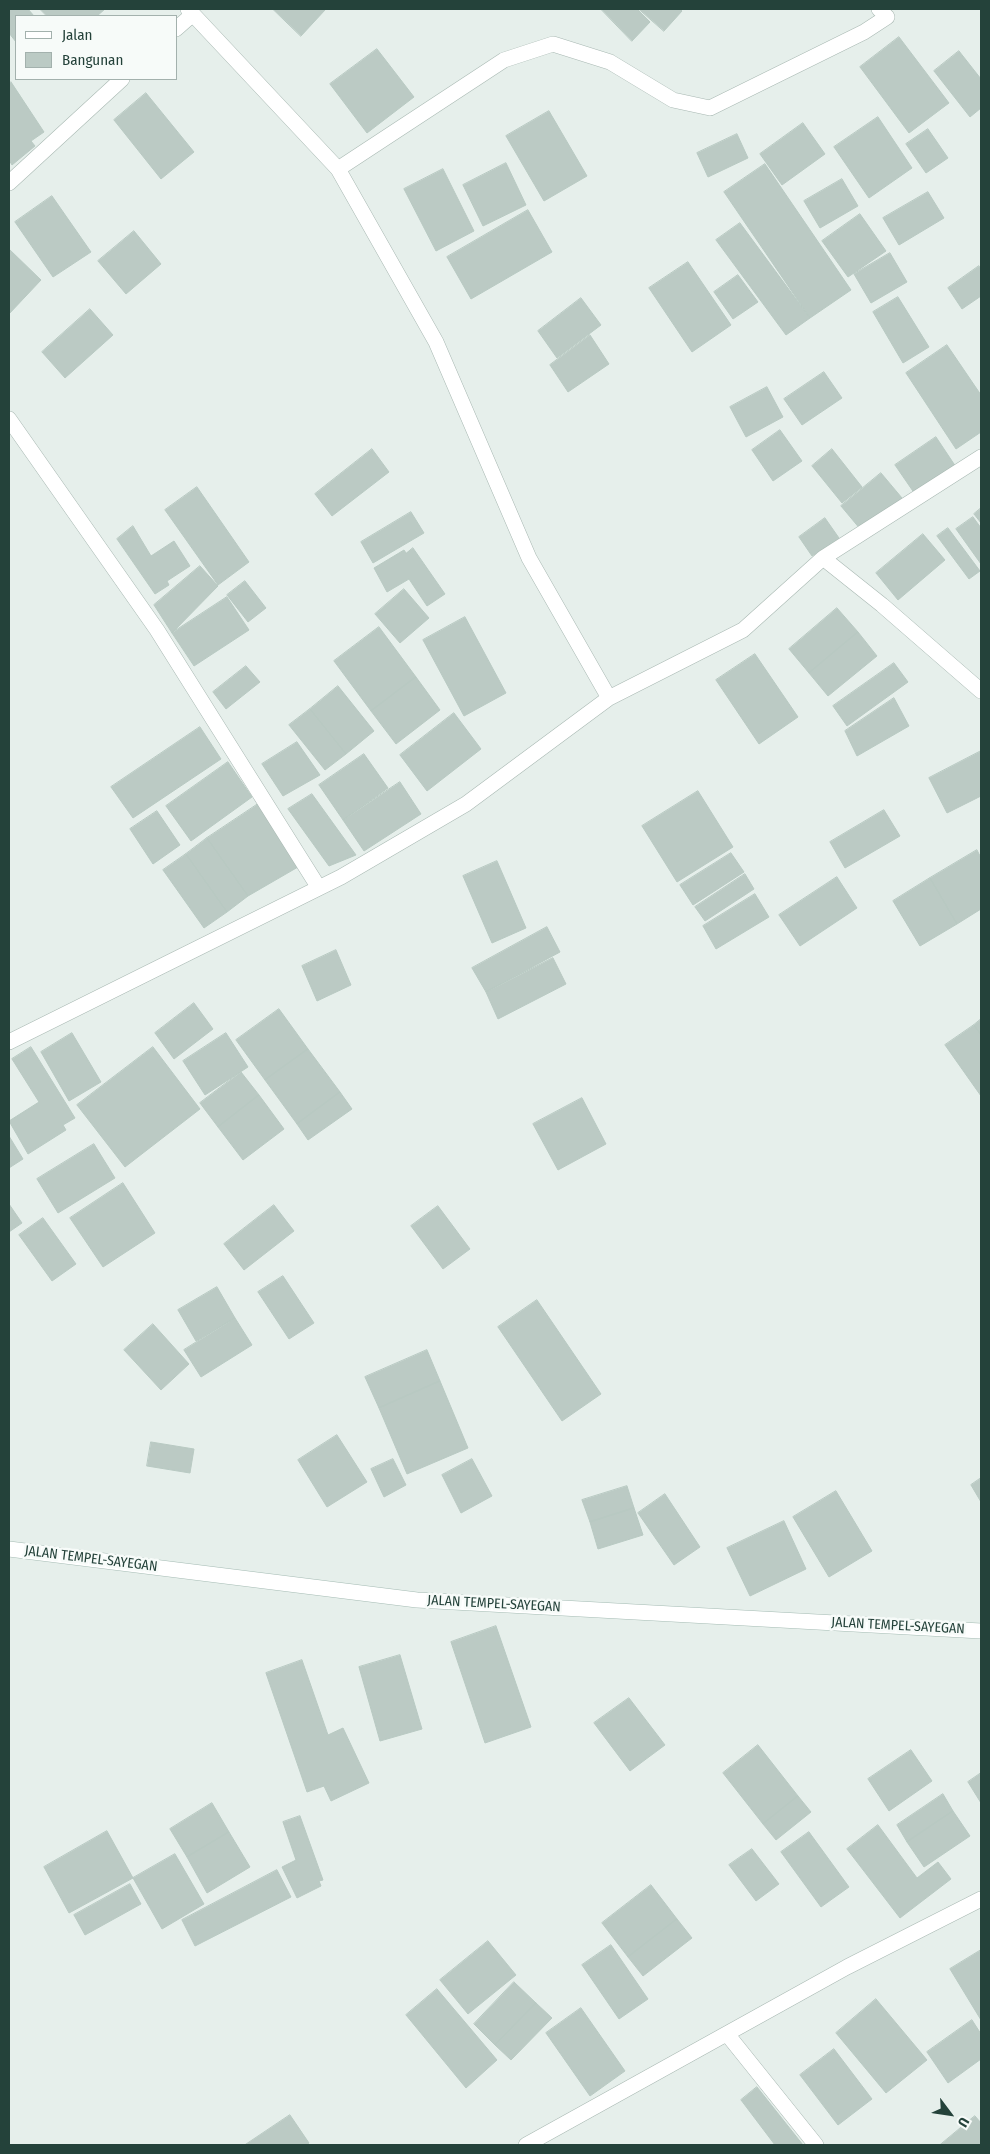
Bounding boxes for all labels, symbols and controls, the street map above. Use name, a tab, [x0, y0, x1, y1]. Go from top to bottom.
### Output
legend	[15, 15, 178, 80]
text: Jalan	[62, 26, 92, 44]
text: Bangunan	[62, 51, 123, 69]
street label: JALAN TEMPEL-SAYEGAN	[24, 1543, 158, 1575]
street label: JALAN TEMPEL-SAYEGAN	[427, 1592, 561, 1616]
street label: JALAN TEMPEL-SAYEGAN	[831, 1614, 965, 1638]
north arrow	[925, 2089, 975, 2139]
text: U	[954, 2114, 973, 2130]

